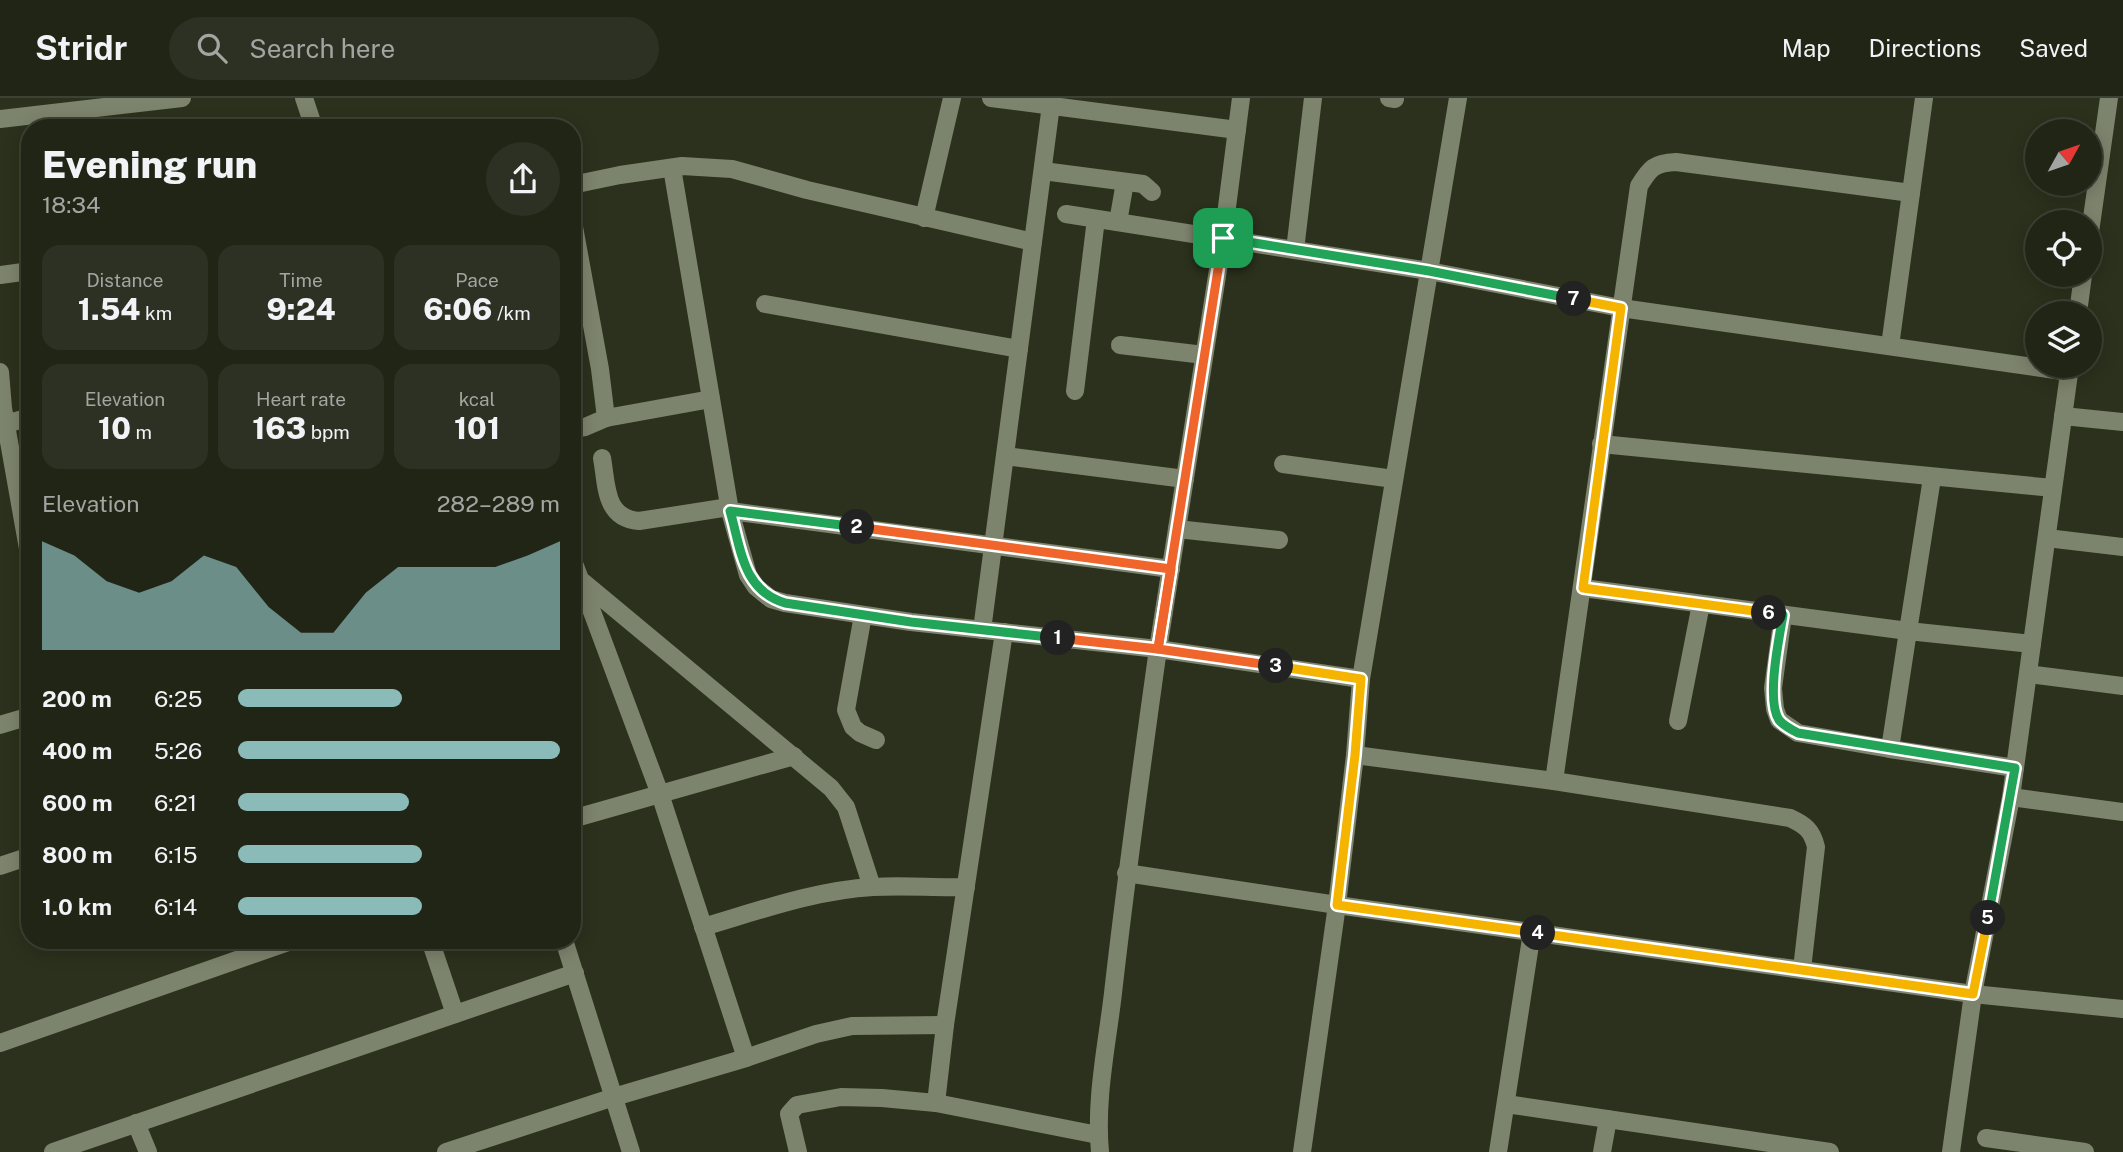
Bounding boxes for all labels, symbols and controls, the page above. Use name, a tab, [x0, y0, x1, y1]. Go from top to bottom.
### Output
search box	[169, 17, 659, 80]
text: Stridr	[35, 29, 127, 67]
icon: search	[193, 29, 231, 67]
text: Search here	[249, 33, 395, 64]
text: Map	[1782, 34, 1831, 62]
text: Directions	[1869, 34, 1981, 62]
text: Saved	[2019, 34, 2088, 62]
north arrow	[2025, 119, 2102, 196]
map controls	[2025, 119, 2102, 378]
text: Evening run	[42, 142, 257, 187]
button: share	[486, 142, 560, 216]
text: 18:34	[42, 191, 100, 218]
pin	[1193, 208, 1253, 268]
button: locate	[2025, 210, 2102, 287]
icon: arrive	[1204, 219, 1242, 257]
text: Distance	[86, 269, 164, 291]
text: Time	[279, 269, 323, 291]
text: Pace	[455, 269, 499, 291]
pin: 7	[1556, 282, 1592, 316]
text: 7	[1568, 287, 1579, 309]
text: 1.54	[78, 291, 140, 327]
text: 9:24	[266, 291, 336, 327]
text: 6:06	[423, 291, 492, 327]
button: layers	[2025, 301, 2102, 378]
text: km	[140, 302, 172, 324]
text: /km	[492, 302, 531, 324]
text: Elevation	[85, 388, 165, 410]
text: Heart rate	[256, 388, 346, 410]
text: kcal	[459, 388, 495, 410]
text: 10	[98, 410, 131, 446]
text: 163	[252, 410, 306, 446]
text: 101	[454, 410, 500, 446]
text: m	[131, 421, 152, 443]
text: bpm	[306, 421, 350, 443]
text: Elevation	[42, 490, 140, 517]
text: 282–289 m	[437, 490, 560, 517]
pin: 2	[840, 510, 874, 544]
text: 2	[850, 515, 863, 537]
pin: 6	[1752, 596, 1786, 630]
text: 6	[1762, 601, 1775, 623]
pin: 1	[1040, 620, 1076, 656]
text: 1	[1053, 626, 1062, 648]
pin: 3	[1258, 648, 1294, 684]
text: 3	[1269, 654, 1282, 676]
text: 200 m	[42, 685, 112, 712]
text: 6:25	[154, 685, 202, 712]
text: 400 m	[42, 737, 112, 764]
text: 5:26	[154, 737, 202, 764]
text: 600 m	[42, 789, 112, 816]
text: 6:21	[154, 789, 197, 816]
text: 800 m	[42, 841, 113, 868]
text: 6:15	[154, 841, 198, 868]
text: 1.0 km	[42, 893, 112, 920]
text: 6:14	[154, 893, 197, 920]
pin: 5	[1970, 900, 2006, 936]
text: 5	[1981, 906, 1994, 928]
pin: 4	[1520, 916, 1556, 950]
text: 4	[1531, 921, 1544, 943]

